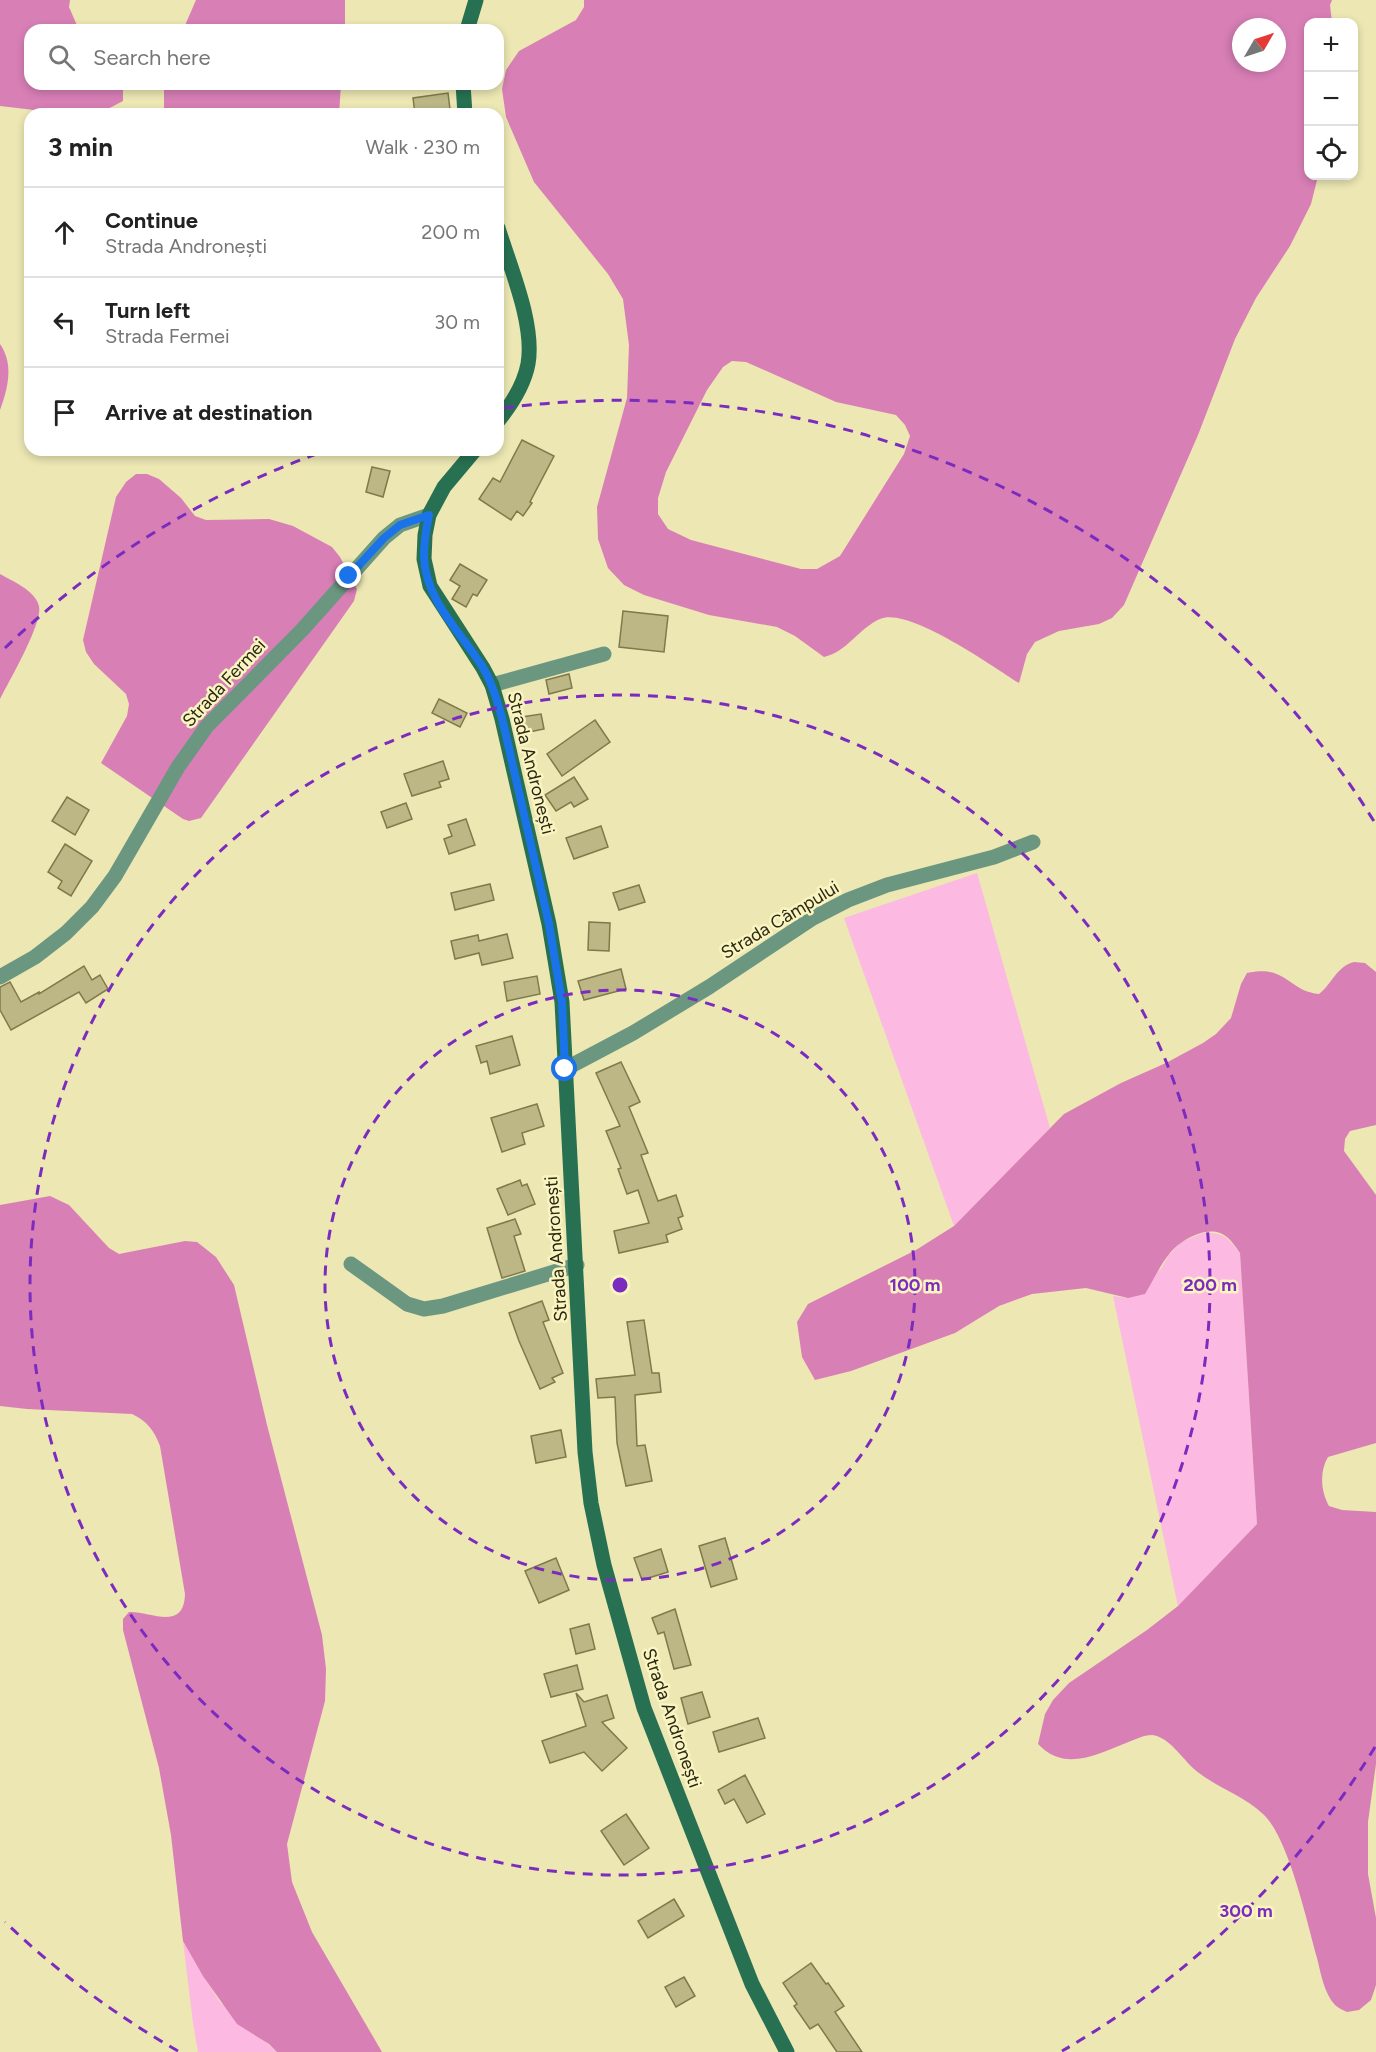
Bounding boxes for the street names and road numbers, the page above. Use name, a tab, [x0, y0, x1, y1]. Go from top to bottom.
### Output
street label: Strada Fermei	[178, 634, 270, 732]
street label: Strada Andronești	[503, 690, 559, 836]
street label: Strada Câmpului	[717, 876, 843, 964]
street label: Strada Andronești	[540, 1175, 572, 1323]
street label: Strada Andronești	[638, 1645, 706, 1791]

